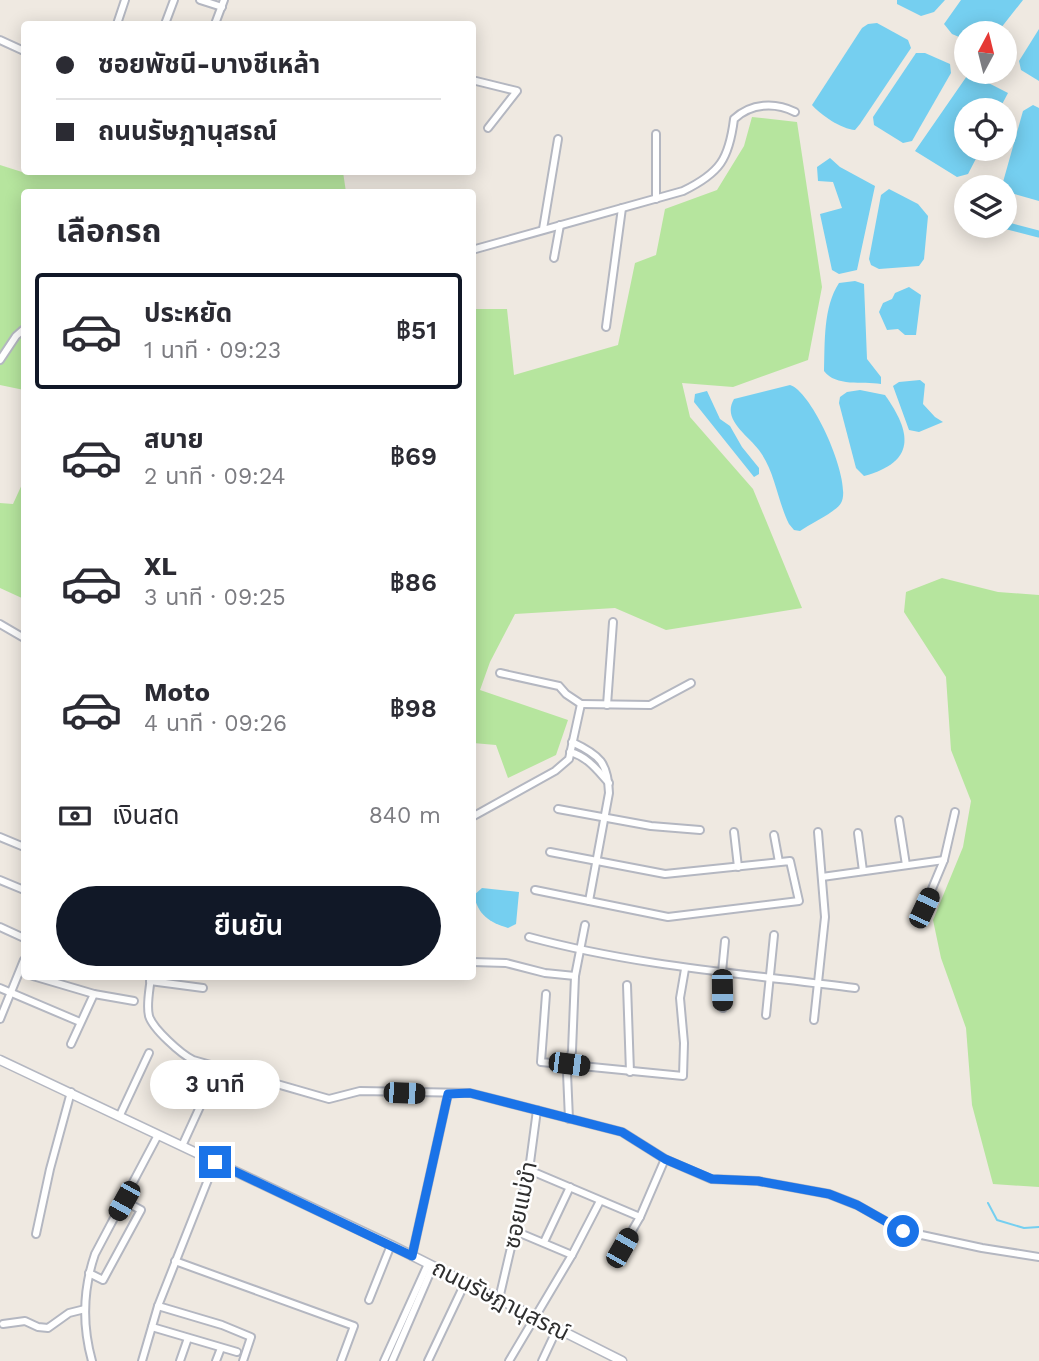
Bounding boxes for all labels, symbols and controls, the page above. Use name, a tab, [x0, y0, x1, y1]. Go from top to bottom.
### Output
north arrow	[954, 21, 1017, 84]
map controls	[954, 21, 1017, 238]
text: ซอยพัชนี-บางชีเหล้า	[98, 49, 320, 79]
button: locate	[954, 98, 1017, 161]
text: ถนนรัษฎานุสรณ์	[98, 116, 277, 146]
button: layers	[954, 175, 1017, 238]
text: เลือกรถ	[56, 212, 161, 250]
text: ประหยัด	[144, 298, 232, 328]
icon: car	[60, 300, 123, 363]
text: ฿51	[396, 315, 437, 345]
text: 1 นาที · 09:23	[144, 337, 281, 364]
text: สบาย	[144, 424, 204, 454]
icon: car	[60, 426, 123, 489]
text: ฿69	[390, 441, 437, 471]
text: 2 นาที · 09:24	[144, 463, 286, 490]
text: XL	[144, 551, 177, 581]
icon: car	[60, 552, 123, 615]
text: ฿86	[390, 567, 437, 597]
text: 3 นาที · 09:25	[144, 584, 286, 611]
text: Moto	[144, 677, 210, 707]
icon: car	[60, 678, 123, 741]
text: ฿98	[390, 693, 437, 723]
text: 4 นาที · 09:26	[144, 710, 287, 737]
icon: cash	[56, 797, 94, 835]
text: เงินสด	[112, 800, 179, 830]
text: 840 m	[369, 802, 441, 829]
car	[906, 885, 943, 931]
button: ยืนยัน	[56, 886, 441, 966]
car	[712, 969, 733, 1011]
car	[547, 1051, 592, 1077]
callout: 3 นาที	[150, 1060, 280, 1110]
text: 3 นาที	[185, 1071, 245, 1098]
car	[383, 1082, 426, 1104]
route end	[199, 1146, 231, 1178]
street label: ซอยแม่ขำ	[498, 1159, 543, 1251]
car	[105, 1178, 144, 1224]
route start	[887, 1215, 919, 1247]
car	[603, 1225, 642, 1271]
street label: ถนนรัษฎานุสรณ์	[428, 1254, 574, 1347]

